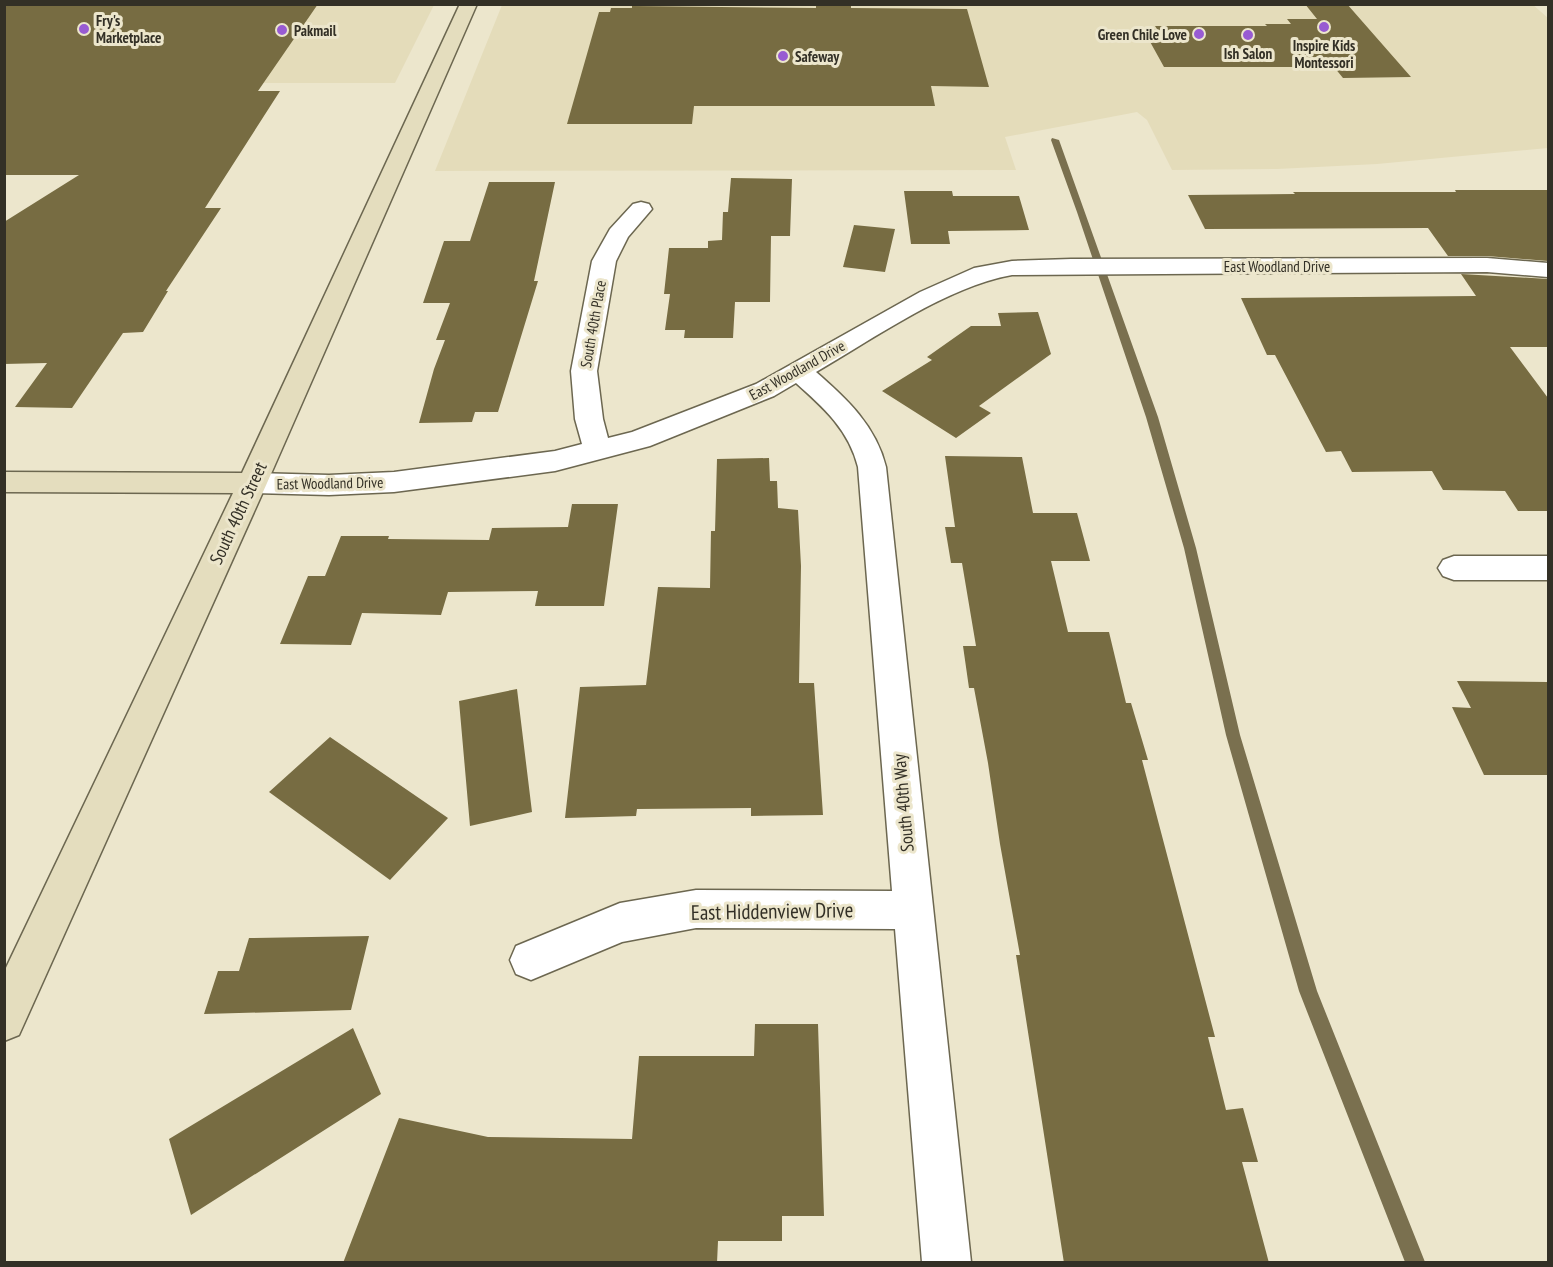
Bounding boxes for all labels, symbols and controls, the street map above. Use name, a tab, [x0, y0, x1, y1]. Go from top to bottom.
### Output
place label: Fry's Marketplace	[96, 11, 161, 47]
marker: Inspire Kids Montessori	[1317, 20, 1331, 34]
place label: Pakmail	[294, 21, 337, 40]
marker: Fry's Marketplace	[77, 22, 91, 36]
marker: Pakmail	[275, 23, 289, 37]
place label: Green Chile Love	[1098, 25, 1187, 44]
marker: Green Chile Love	[1192, 27, 1206, 41]
marker: Ish Salon	[1241, 28, 1255, 42]
place label: Inspire Kids Montessori	[1293, 36, 1355, 72]
place label: Ish Salon	[1224, 44, 1272, 63]
place label: Safeway	[795, 47, 840, 66]
marker: Safeway	[776, 49, 790, 63]
street label: East Woodland Drive	[1224, 257, 1330, 276]
street label: South 40th Place	[576, 279, 610, 369]
street label: East Woodland Drive	[746, 336, 848, 404]
street label: South 40th Street	[204, 458, 272, 568]
street label: East Woodland Drive	[277, 473, 383, 493]
street label: South 40th Way	[887, 753, 919, 853]
street label: East Hiddenview Drive	[691, 896, 853, 926]

